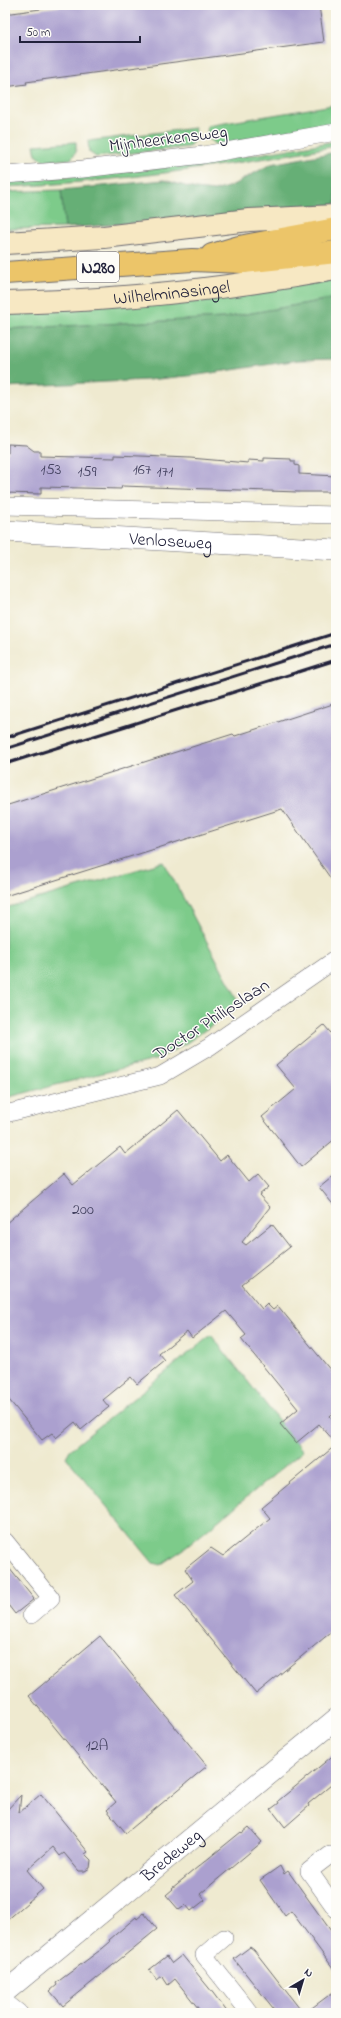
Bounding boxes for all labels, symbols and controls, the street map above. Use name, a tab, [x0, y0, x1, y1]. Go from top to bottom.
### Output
scale bar	[20, 18, 140, 44]
text: 50 m	[26, 24, 50, 42]
street label: Mijnheerkensweg	[108, 120, 229, 161]
road number: N280	[77, 252, 119, 282]
street label: Wilhelminasingel	[112, 275, 232, 313]
house number: 153	[41, 458, 61, 482]
house number: 167	[133, 458, 152, 482]
house number: 159	[77, 460, 97, 484]
house number: 171	[157, 460, 173, 484]
street label: Venloseweg	[127, 527, 213, 559]
street label: Doctor Philipslaan	[148, 973, 275, 1069]
house number: 200	[72, 1198, 94, 1222]
house number: 12A	[86, 1734, 109, 1758]
street label: Bredeweg	[135, 1824, 209, 1890]
north arrow	[283, 1960, 323, 2000]
text: N	[301, 1964, 316, 1982]

